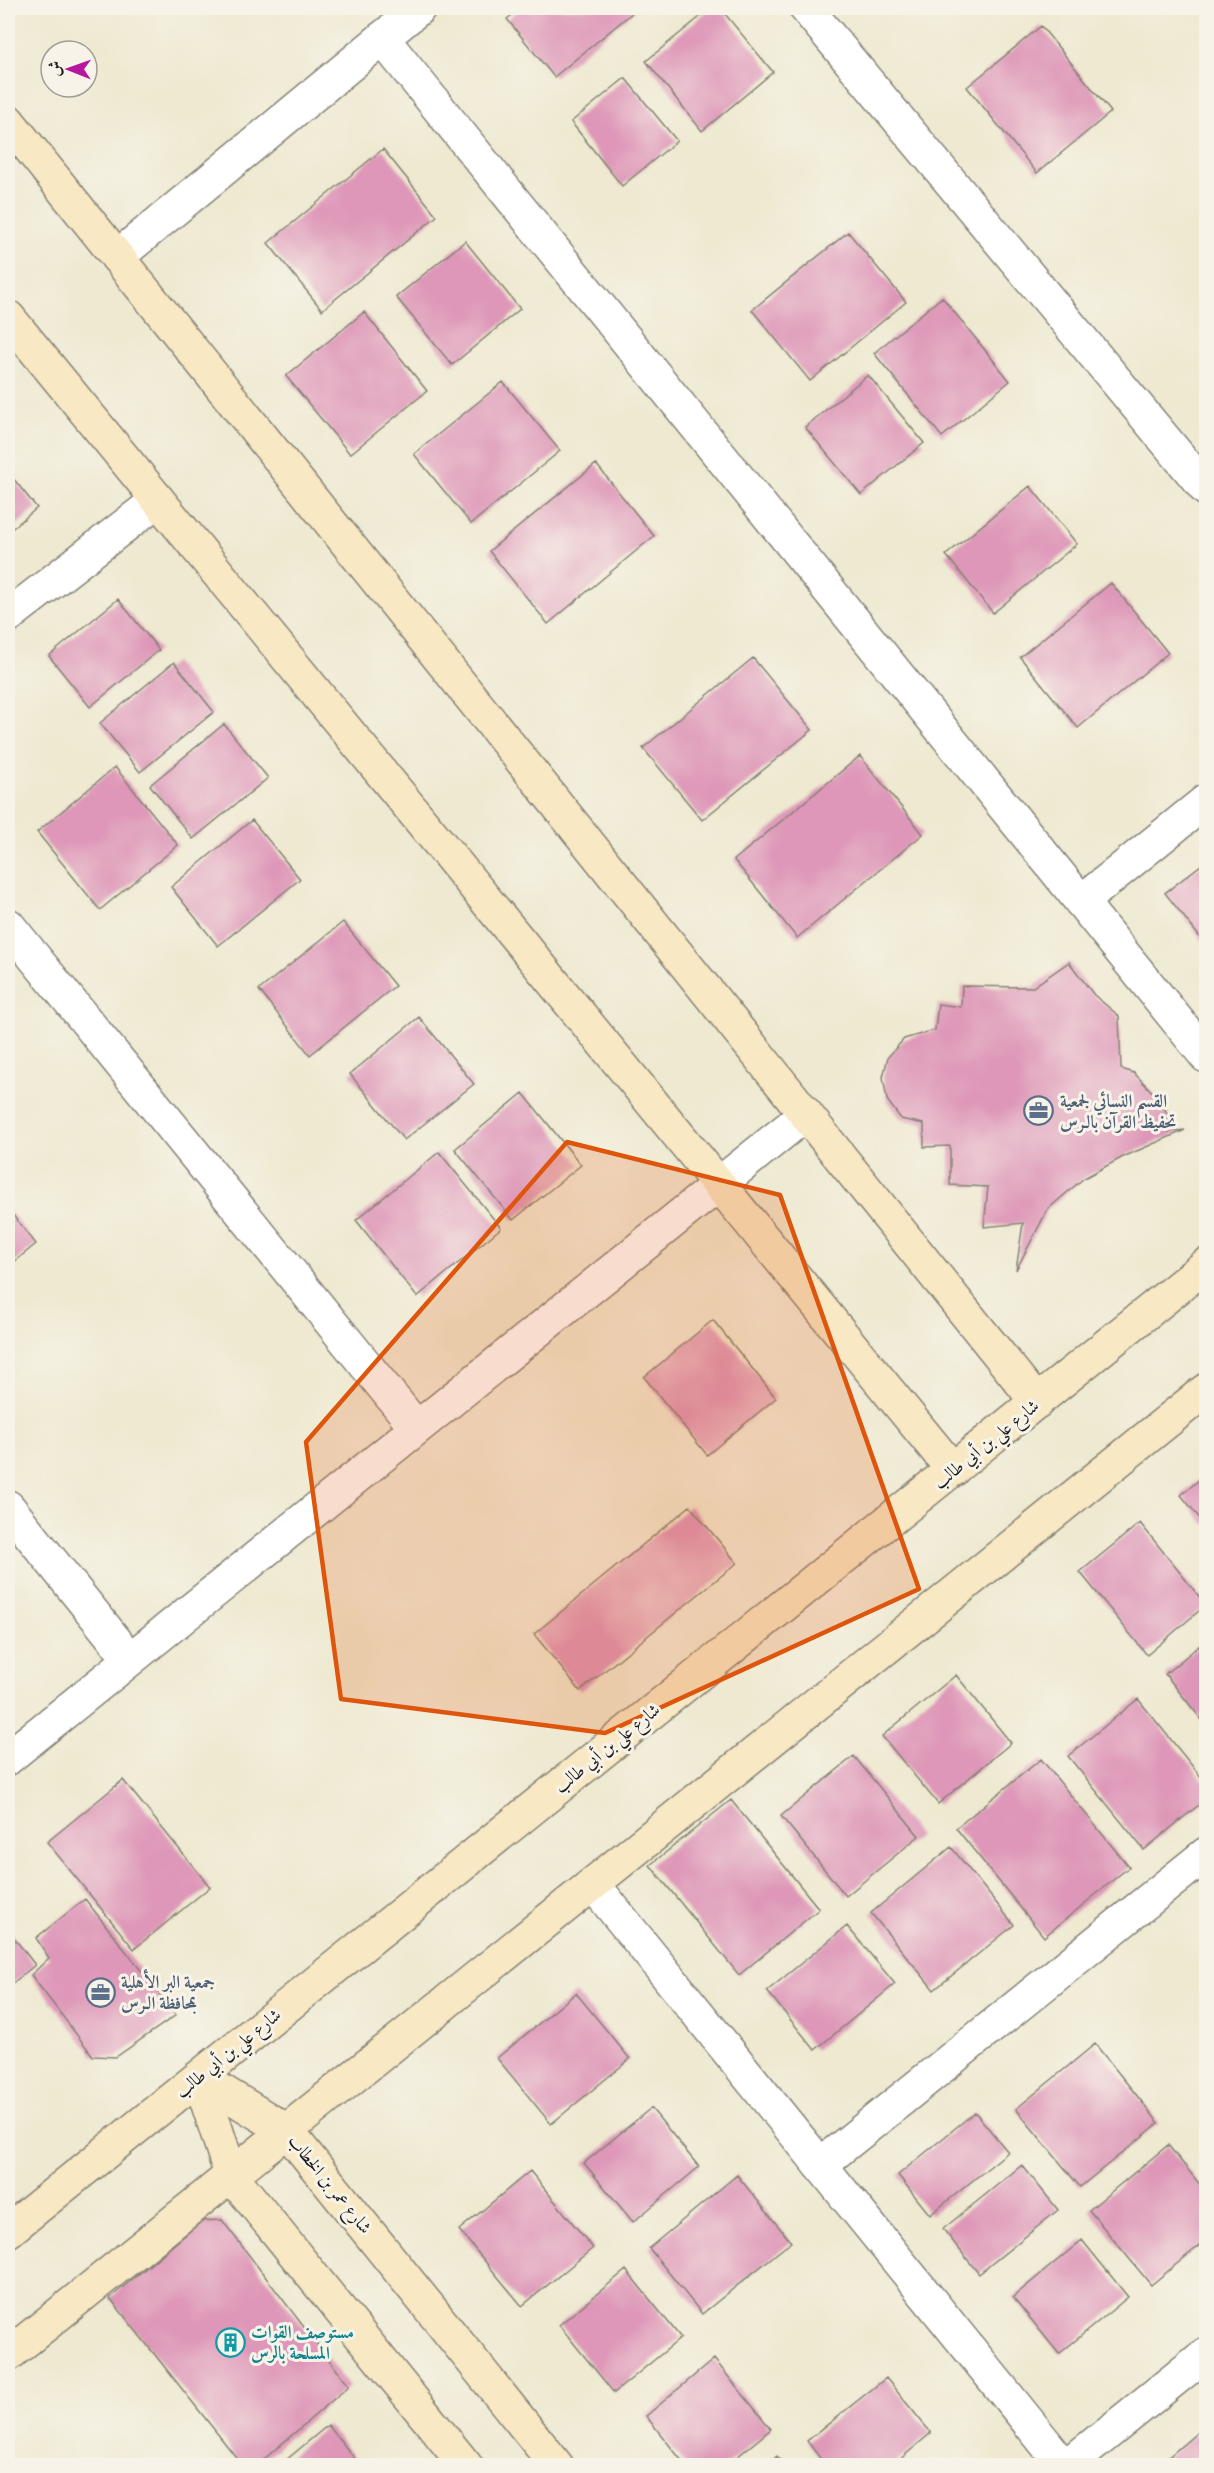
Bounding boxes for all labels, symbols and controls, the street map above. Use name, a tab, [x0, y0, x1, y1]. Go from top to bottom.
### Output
north arrow	[39, 39, 99, 99]
text: ش	[45, 61, 64, 77]
place label: القسم النسائي لجمعية تحفيظ القرآن بالـرس	[1060, 1091, 1177, 1134]
office icon: القسم النسائي لجمعية تحفيظ القرآن بالـرس	[1023, 1095, 1055, 1127]
street label: شارع علي بن أبي طالب	[927, 1393, 1047, 1498]
street label: شارع علي بن أبي طالب	[548, 1697, 668, 1802]
place label: جمعية البر الأهلية بمحافظة الـرس	[121, 1968, 215, 2015]
office icon: جمعية البر الأهلية بمحافظة الـرس	[84, 1976, 116, 2008]
street label: شارع علي بن أبي طالب	[169, 2002, 289, 2107]
street label: شارع عمر بن الخطاب	[280, 2131, 376, 2241]
place label: مستوصف القوات المسلحة بالرس	[251, 2322, 354, 2364]
building icon: مستوصف القوات المسلحة بالرس	[214, 2326, 246, 2358]

